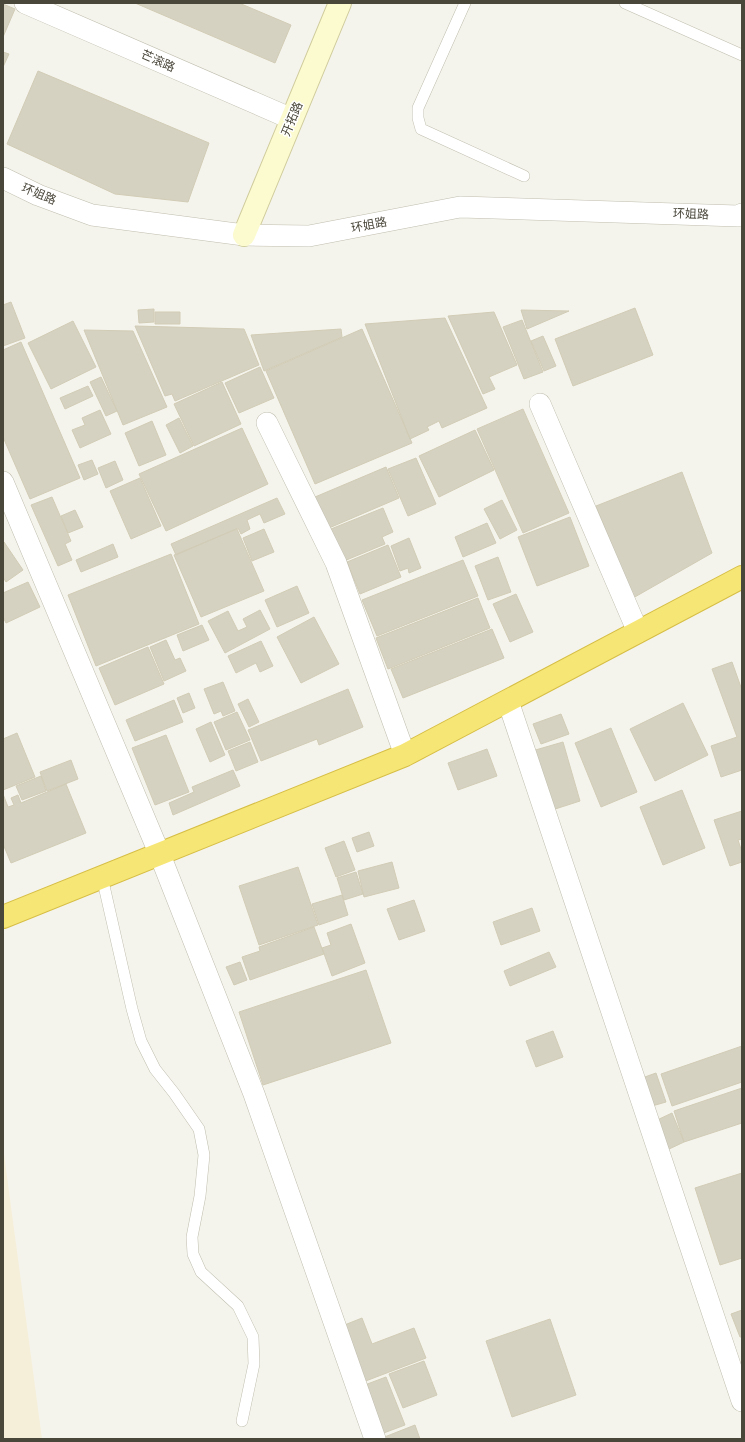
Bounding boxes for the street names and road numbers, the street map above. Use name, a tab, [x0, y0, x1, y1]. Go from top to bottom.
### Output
street label: 芒滚路	[139, 47, 177, 75]
street label: 开拓路	[279, 100, 305, 138]
street label: 环姐路	[20, 181, 58, 207]
street label: 环姐路	[673, 206, 709, 222]
street label: 环姐路	[350, 215, 388, 235]

